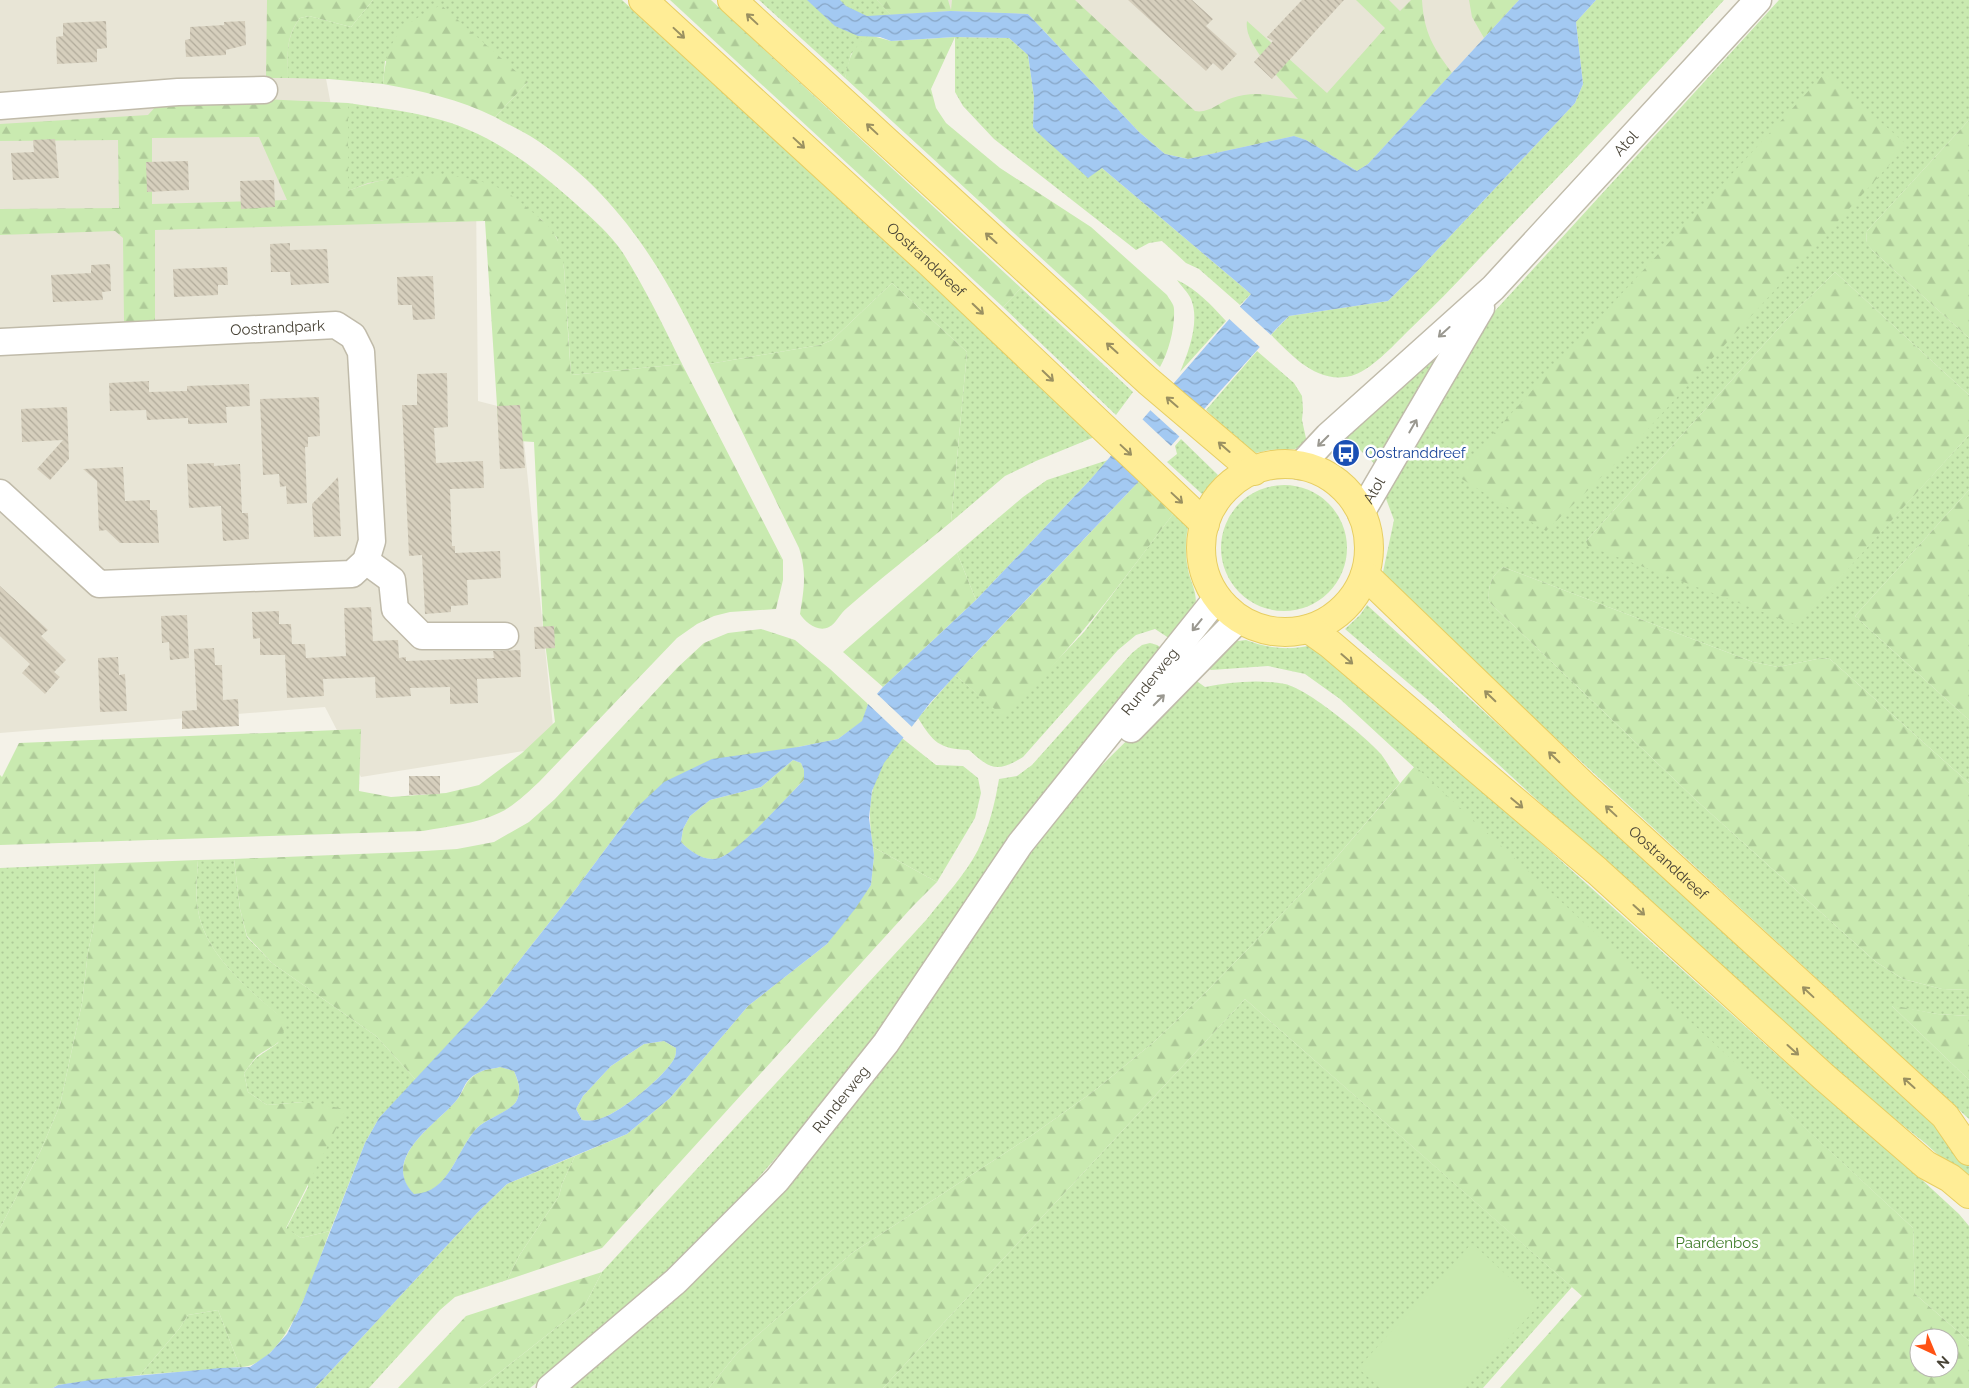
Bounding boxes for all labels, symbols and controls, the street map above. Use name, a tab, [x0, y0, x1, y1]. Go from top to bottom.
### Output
one-way arrow	[746, 13, 758, 25]
one-way arrow	[673, 27, 686, 39]
one-way arrow	[865, 123, 878, 134]
street label: Atol	[1610, 127, 1643, 160]
one-way arrow	[792, 137, 805, 149]
street label: Oostranddreef	[883, 219, 970, 301]
one-way arrow	[985, 232, 998, 244]
one-way arrow	[971, 303, 984, 315]
street label: Oostrandpark	[230, 317, 325, 339]
one-way arrow	[1437, 326, 1450, 338]
one-way arrow	[1105, 342, 1118, 354]
one-way arrow	[1042, 370, 1055, 382]
one-way arrow	[1165, 396, 1178, 407]
one-way arrow	[1408, 418, 1418, 433]
one-way arrow	[1317, 435, 1330, 447]
bus stop icon: Oostranddreef	[1331, 438, 1361, 468]
one-way arrow	[1218, 441, 1231, 453]
one-way arrow	[1120, 444, 1133, 456]
place label: Oostranddreef	[1365, 444, 1467, 462]
street label: Atol	[1359, 473, 1389, 507]
one-way arrow	[1170, 492, 1183, 504]
one-way arrow	[1191, 618, 1202, 631]
street label: Runderweg	[1118, 645, 1182, 719]
one-way arrow	[1340, 654, 1353, 665]
one-way arrow	[1483, 690, 1496, 702]
one-way arrow	[1153, 694, 1166, 706]
one-way arrow	[1548, 751, 1560, 763]
one-way arrow	[1510, 798, 1523, 809]
one-way arrow	[1604, 805, 1617, 817]
street label: Oostranddreef	[1625, 822, 1712, 904]
one-way arrow	[1633, 904, 1646, 916]
one-way arrow	[1801, 986, 1814, 997]
one-way arrow	[1787, 1044, 1800, 1056]
street label: Runderweg	[809, 1062, 873, 1137]
one-way arrow	[1902, 1077, 1915, 1089]
park label: Paardenbos	[1676, 1234, 1758, 1252]
north arrow	[1909, 1328, 1959, 1378]
text: N	[1934, 1353, 1952, 1372]

